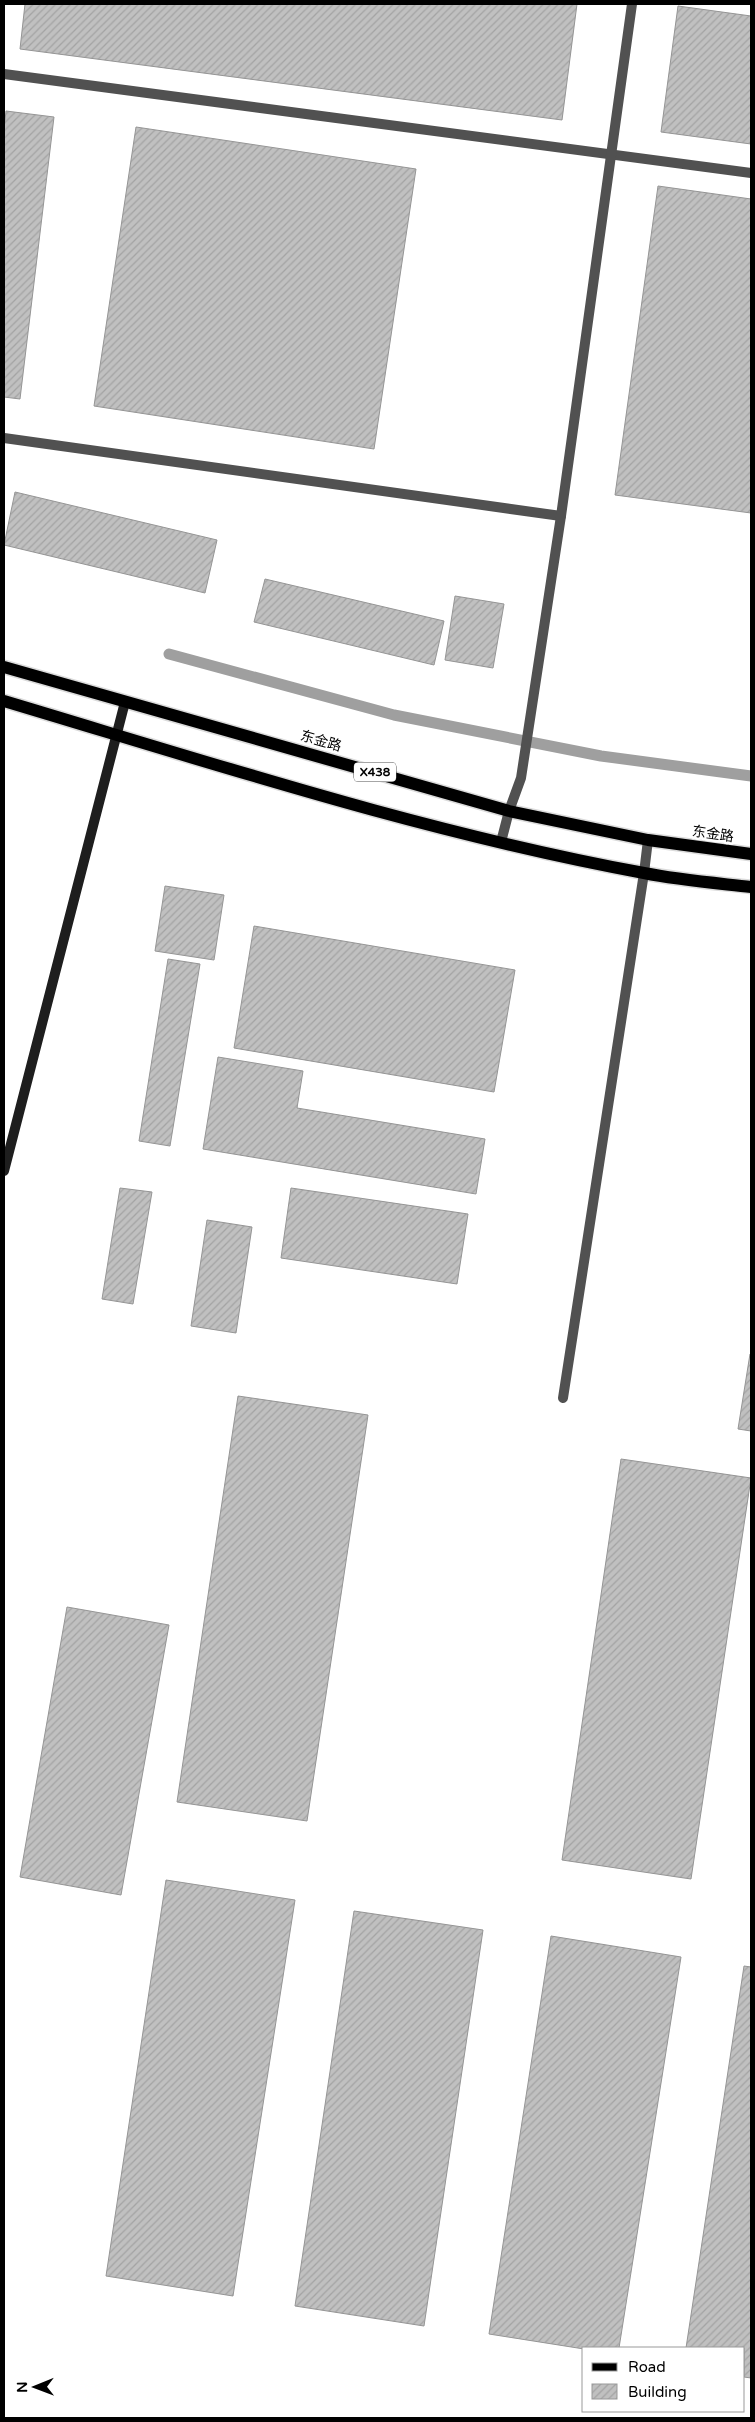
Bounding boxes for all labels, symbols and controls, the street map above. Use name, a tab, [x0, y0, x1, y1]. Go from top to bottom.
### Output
street label: 东金路	[298, 727, 344, 755]
road number: X438	[354, 762, 396, 782]
street label: 东金路	[691, 823, 735, 845]
legend	[582, 2347, 745, 2412]
text: Road	[628, 2358, 666, 2376]
north arrow	[10, 2362, 60, 2412]
text: N	[14, 2381, 31, 2393]
text: Building	[628, 2383, 687, 2401]

